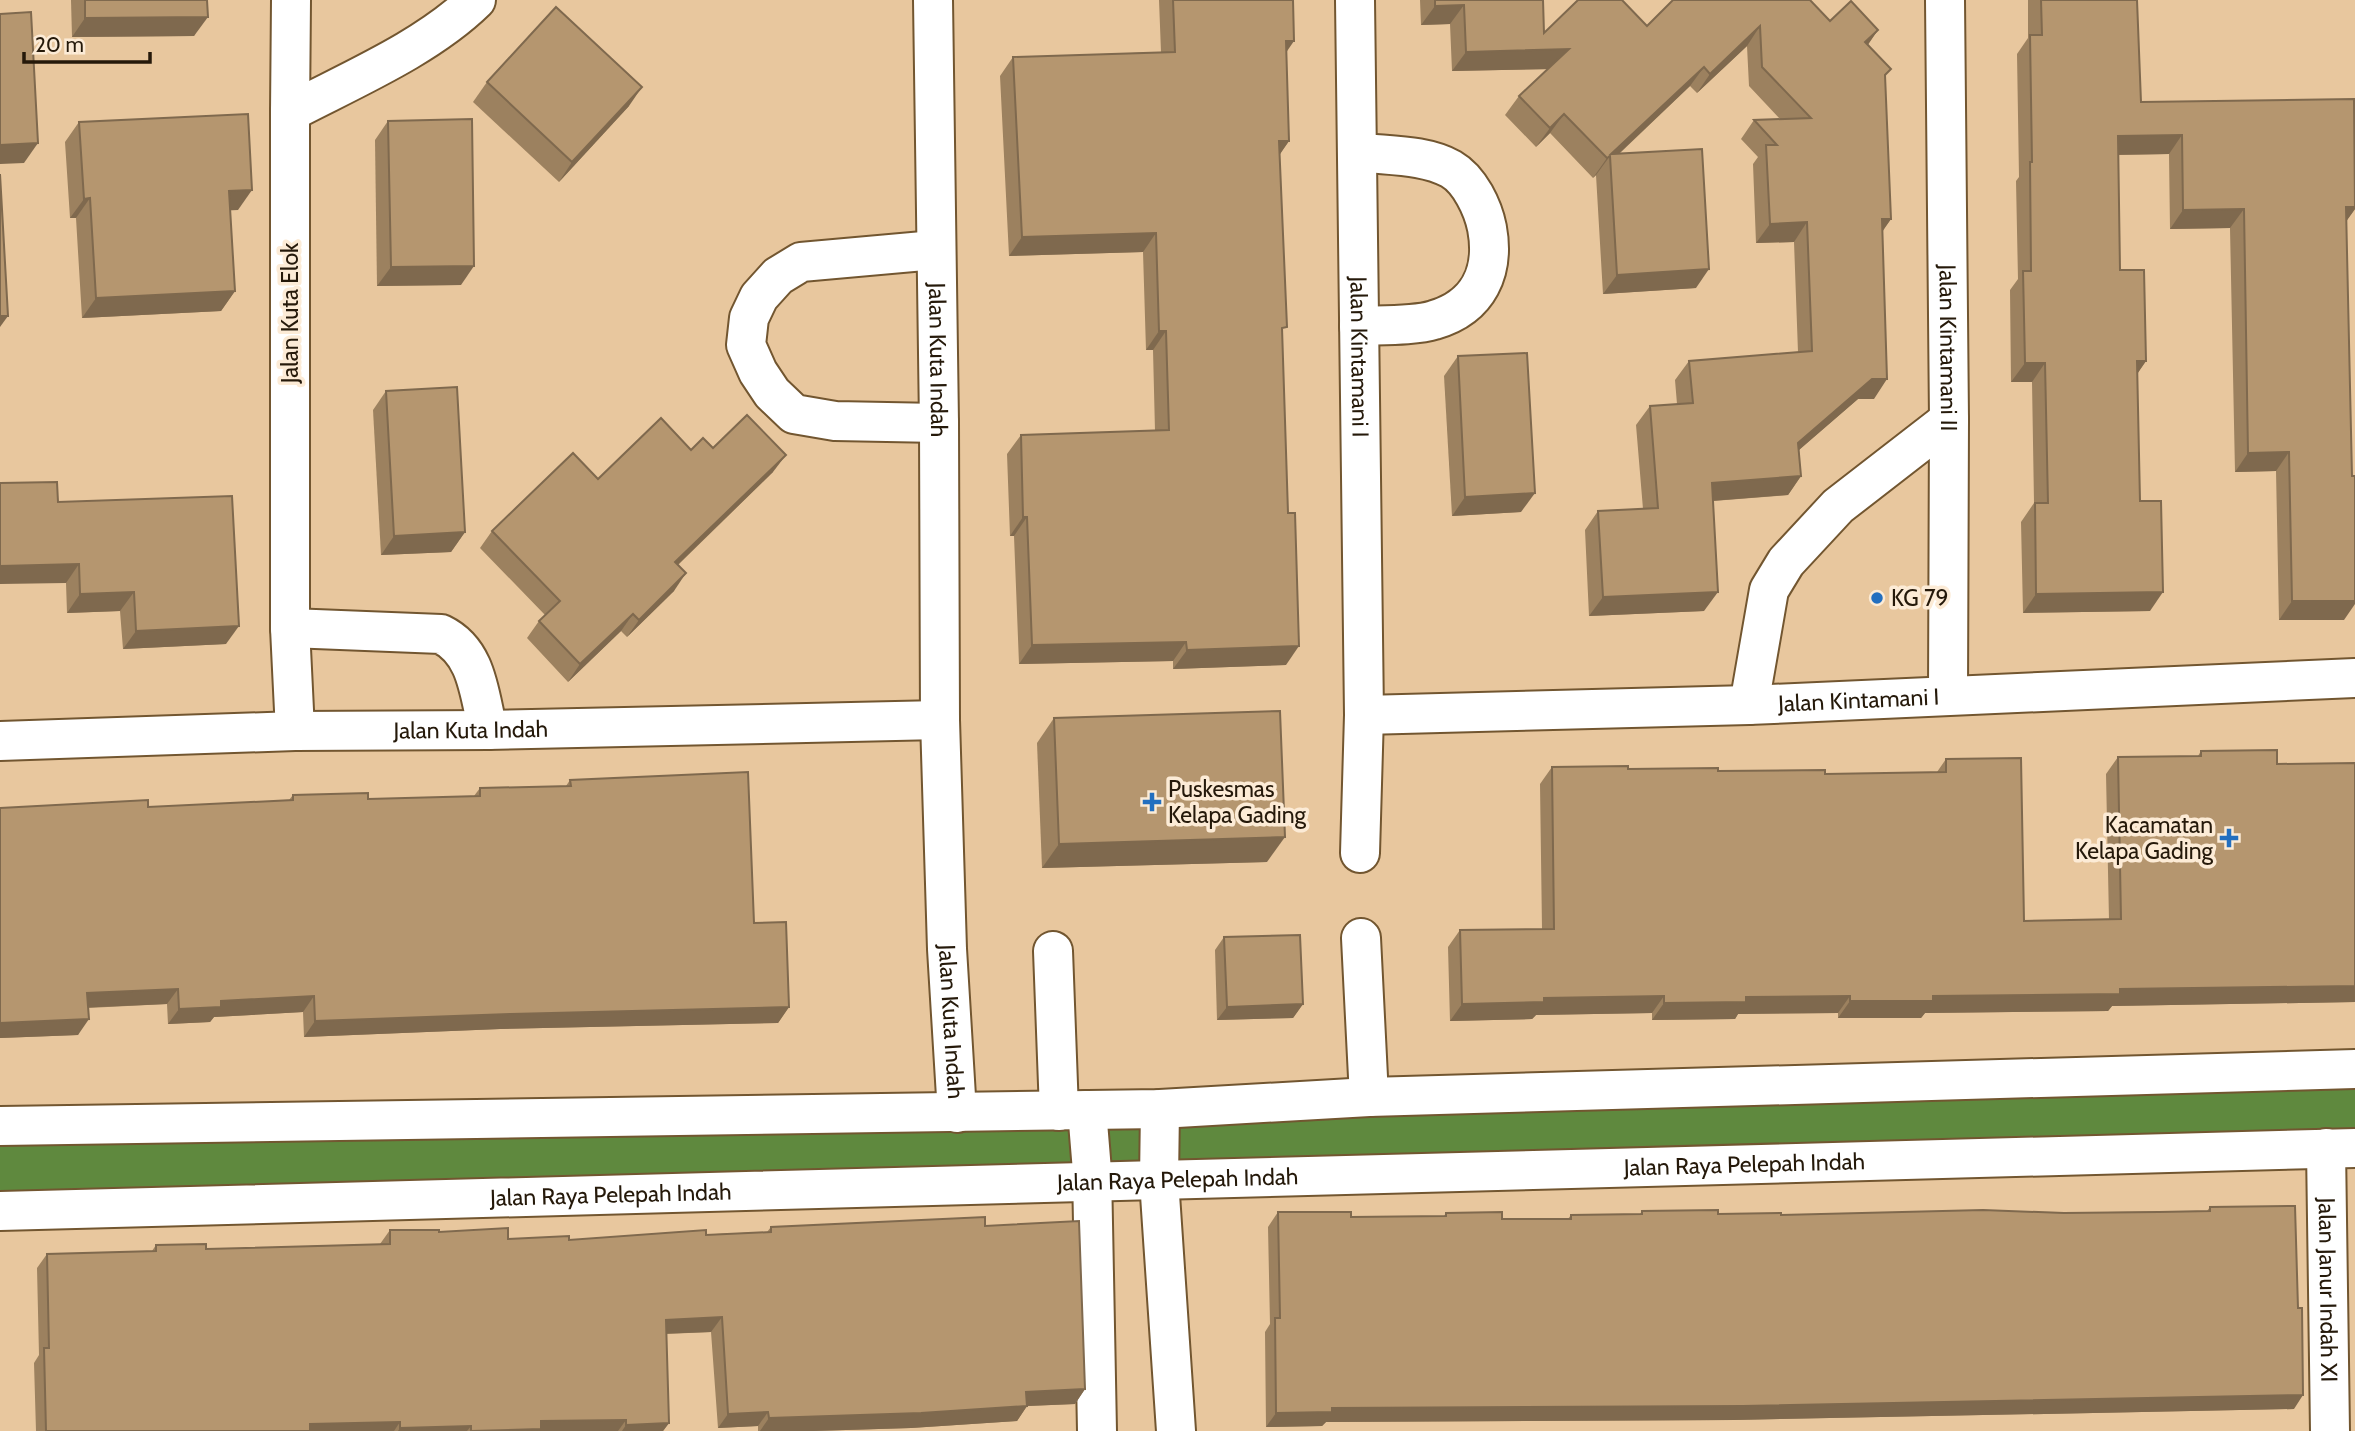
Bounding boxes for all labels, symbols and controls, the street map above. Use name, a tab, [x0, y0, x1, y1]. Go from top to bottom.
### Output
scale bar	[24, 21, 150, 65]
text: 20 m	[35, 32, 84, 57]
street label: Jalan Kuta Elok	[276, 242, 304, 384]
street label: Jalan Kintamani II	[1934, 263, 1963, 432]
street label: Jalan Kintamani I	[1344, 275, 1375, 438]
street label: Jalan Kuta Indah	[923, 281, 953, 437]
place label: KG 79	[1891, 584, 1949, 612]
marker: KG 79	[1869, 590, 1885, 606]
street label: Jalan Kintamani I	[1777, 683, 1940, 718]
street label: Jalan Kuta Indah	[392, 715, 548, 744]
place label: Puskesmas Kelapa Gading	[1168, 775, 1306, 829]
marker: Puskesmas Kelapa Gading	[1142, 792, 1162, 812]
place label: Kacamatan Kelapa Gading	[2075, 811, 2214, 865]
marker: Kacamatan Kelapa Gading	[2219, 828, 2239, 848]
street label: Jalan Kuta Indah	[933, 943, 970, 1100]
street label: Jalan Raya Pelepah Indah	[1622, 1147, 1865, 1182]
street label: Jalan Raya Pelepah Indah	[1056, 1162, 1299, 1197]
street label: Jalan Raya Pelepah Indah	[489, 1177, 732, 1212]
street label: Jalan Janur Indah XI	[2313, 1196, 2343, 1383]

